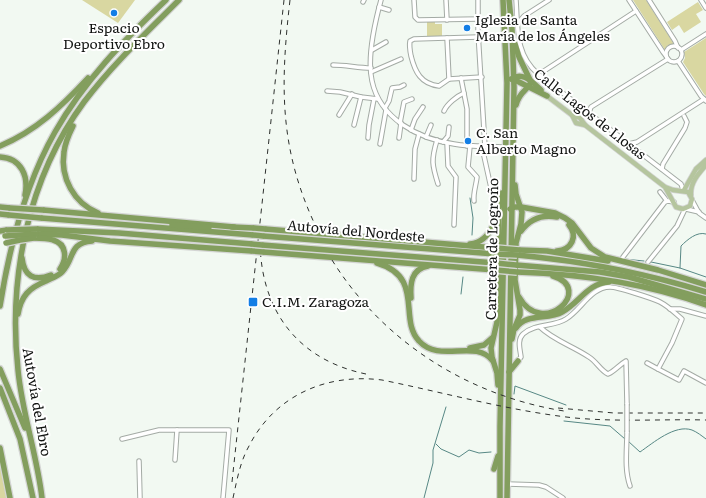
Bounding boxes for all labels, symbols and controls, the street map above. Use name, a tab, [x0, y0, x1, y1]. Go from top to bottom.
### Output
marker: Espacio Deportivo Ebro	[109, 8, 119, 18]
place label: Iglesia de Santa María de los Ángeles	[475, 9, 610, 45]
place label: Espacio Deportivo Ebro	[63, 17, 165, 53]
marker: Iglesia de Santa María de los Ángeles	[462, 23, 472, 33]
street label: Calle Lagos de Llosas	[530, 63, 651, 163]
place label: C. San Alberto Magno	[476, 122, 576, 158]
marker: C. San Alberto Magno	[463, 136, 473, 146]
street label: Carretera de Logroño	[480, 178, 502, 320]
street label: Autovía del Nordeste	[286, 214, 426, 246]
place label: C.I.M. Zaragoza	[262, 291, 370, 311]
marker: C.I.M. Zaragoza	[247, 296, 259, 308]
street label: Autovía del Ebro	[19, 346, 57, 458]

